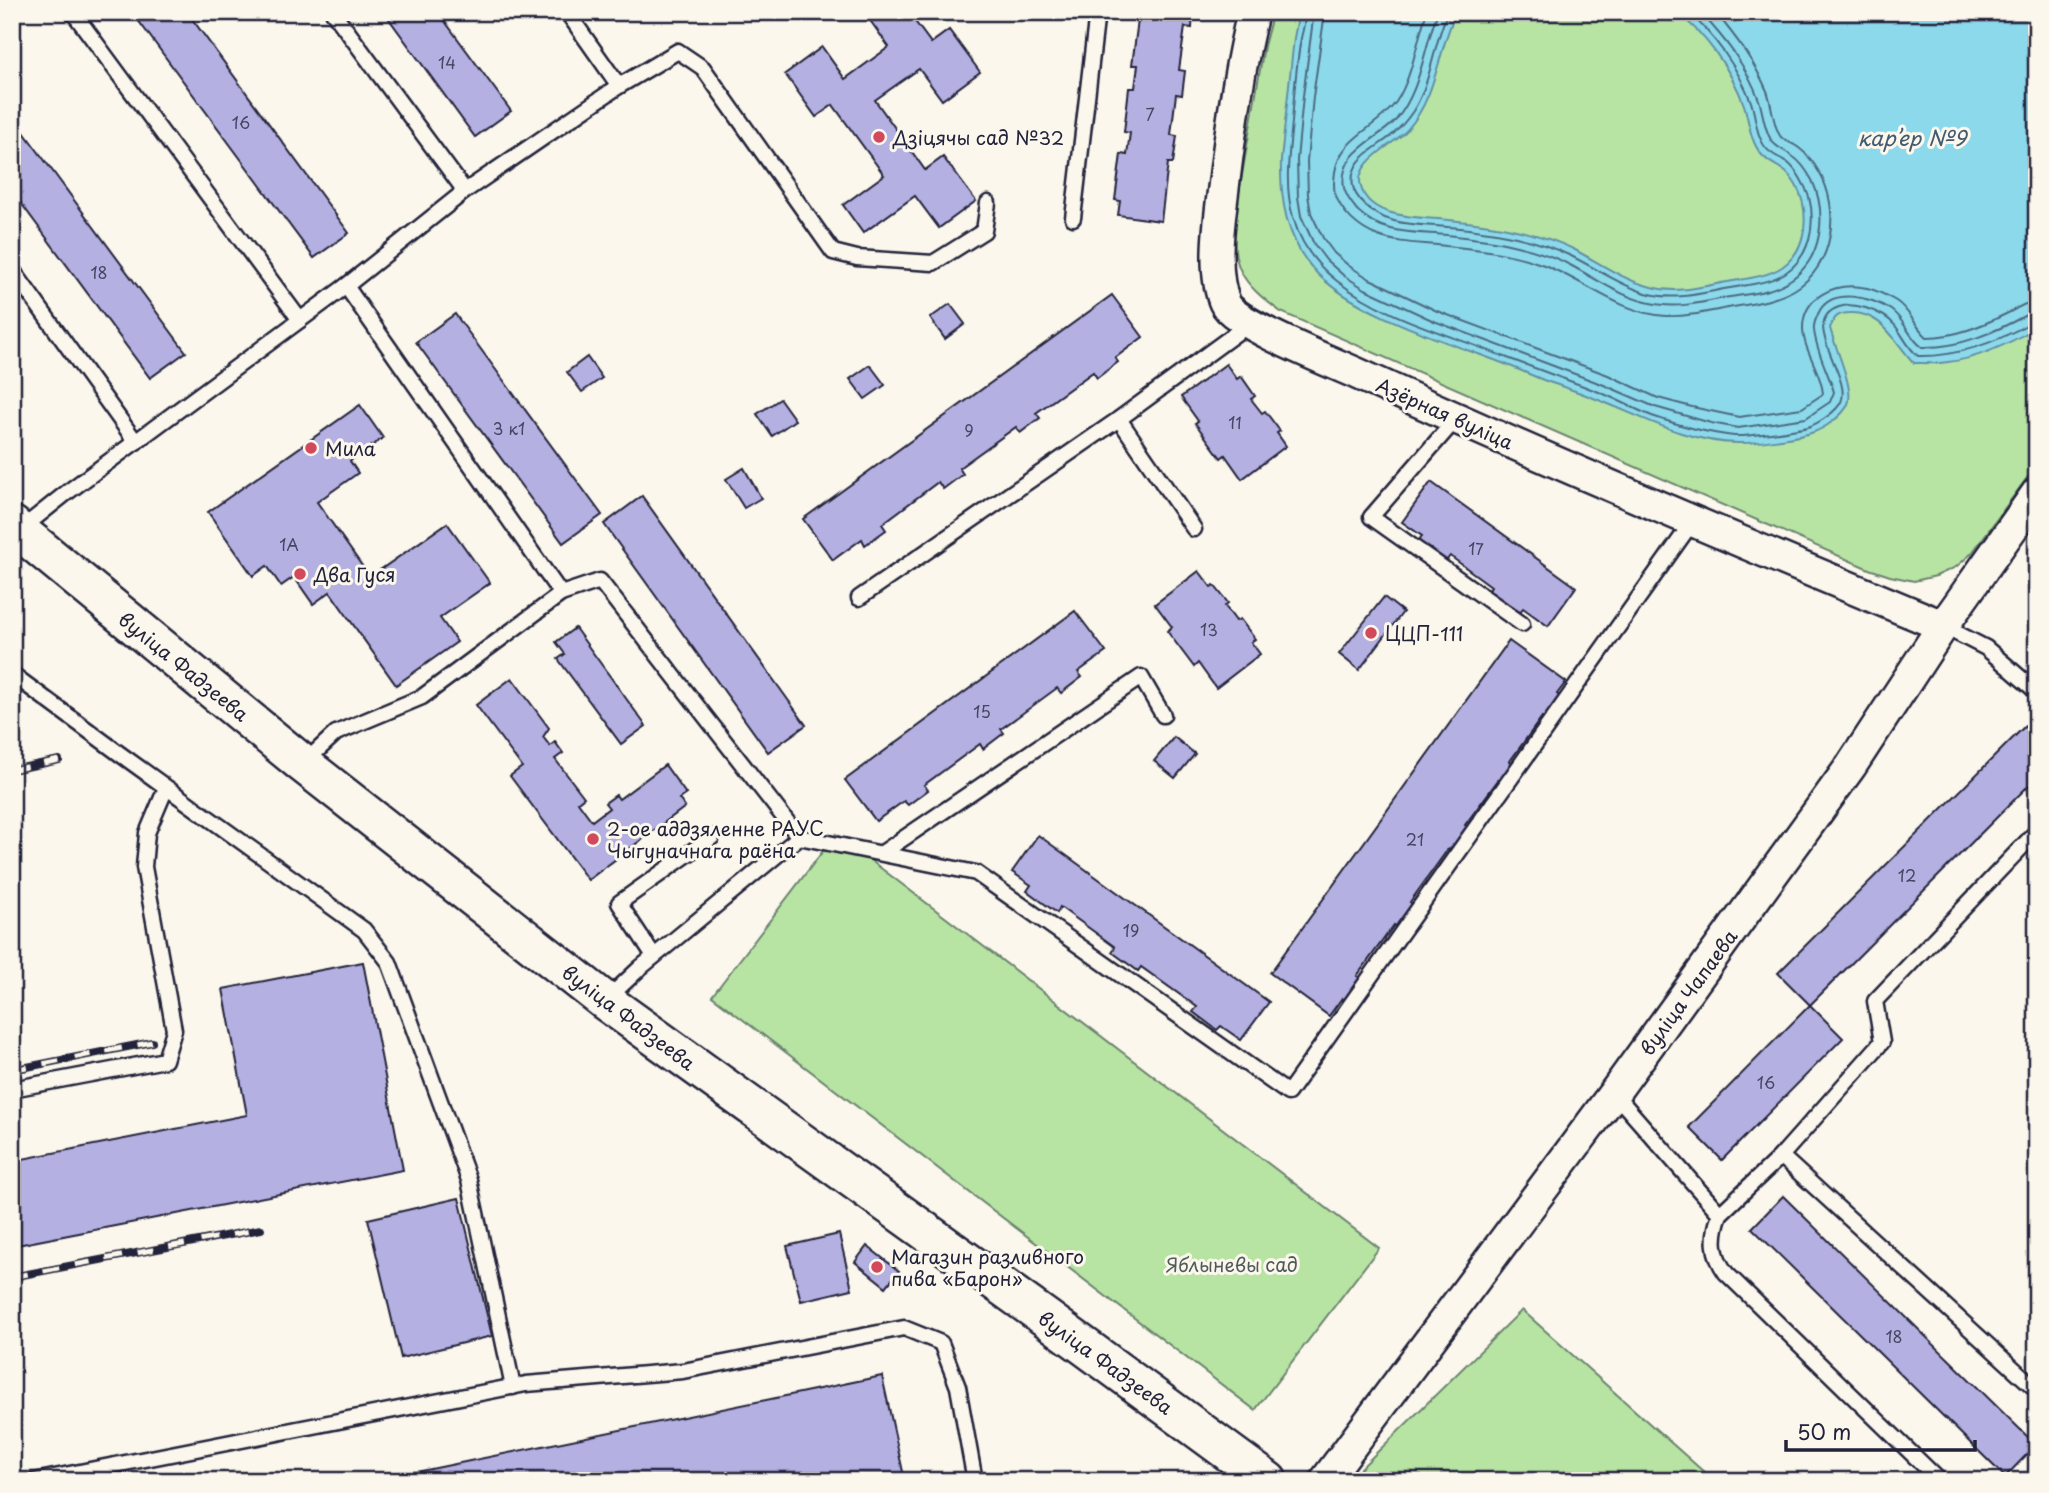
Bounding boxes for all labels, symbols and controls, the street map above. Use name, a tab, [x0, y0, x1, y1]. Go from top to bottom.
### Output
house number: 14	[438, 50, 456, 74]
house number: 7	[1145, 102, 1155, 126]
house number: 16	[232, 110, 250, 134]
water label: карʼер №9	[1858, 121, 1968, 153]
place label: Дзіцячы сад №32	[892, 123, 1064, 151]
marker: Дзіцячы сад №32	[871, 129, 887, 145]
house number: 18	[90, 260, 108, 284]
street label: Азёрная вуліца	[1372, 370, 1518, 456]
house number: 11	[1228, 410, 1242, 434]
house number: 3 к1	[493, 416, 525, 440]
house number: 9	[964, 418, 974, 442]
place label: Мила	[325, 434, 376, 462]
marker: Мила	[303, 440, 319, 456]
house number: 1А	[279, 532, 299, 556]
house number: 17	[1468, 536, 1484, 560]
place label: Два Гуся	[313, 560, 396, 588]
marker: Два Гуся	[292, 566, 308, 582]
street label: вуліца Фадзеева	[113, 605, 255, 727]
house number: 13	[1200, 617, 1218, 641]
place label: ЦЦП-111	[1385, 619, 1463, 647]
marker: ЦЦП-111	[1363, 625, 1379, 641]
house number: 15	[973, 699, 991, 723]
place label: 2-ое аддзяленне РАУС Чыгуначнага раёна	[607, 814, 824, 864]
house number: 21	[1406, 827, 1424, 851]
marker: 2-ое аддзяленне РАУС Чыгуначнага раёна	[585, 831, 601, 847]
house number: 12	[1898, 863, 1916, 887]
house number: 19	[1123, 918, 1139, 942]
street label: вуліца Чапаева	[1633, 923, 1743, 1061]
street label: вуліца Фадзеева	[557, 958, 702, 1077]
house number: 16	[1757, 1070, 1775, 1094]
place label: Магазин разливного пива «Барон»	[891, 1242, 1084, 1292]
park label: Яблыневы сад	[1166, 1250, 1298, 1278]
marker: Магазин разливного пива «Барон»	[869, 1259, 885, 1275]
street label: вуліца Фадзеева	[1033, 1304, 1179, 1421]
house number: 18	[1885, 1324, 1903, 1348]
scale bar	[1786, 1409, 1976, 1453]
text: 50 m	[1797, 1415, 1851, 1447]

